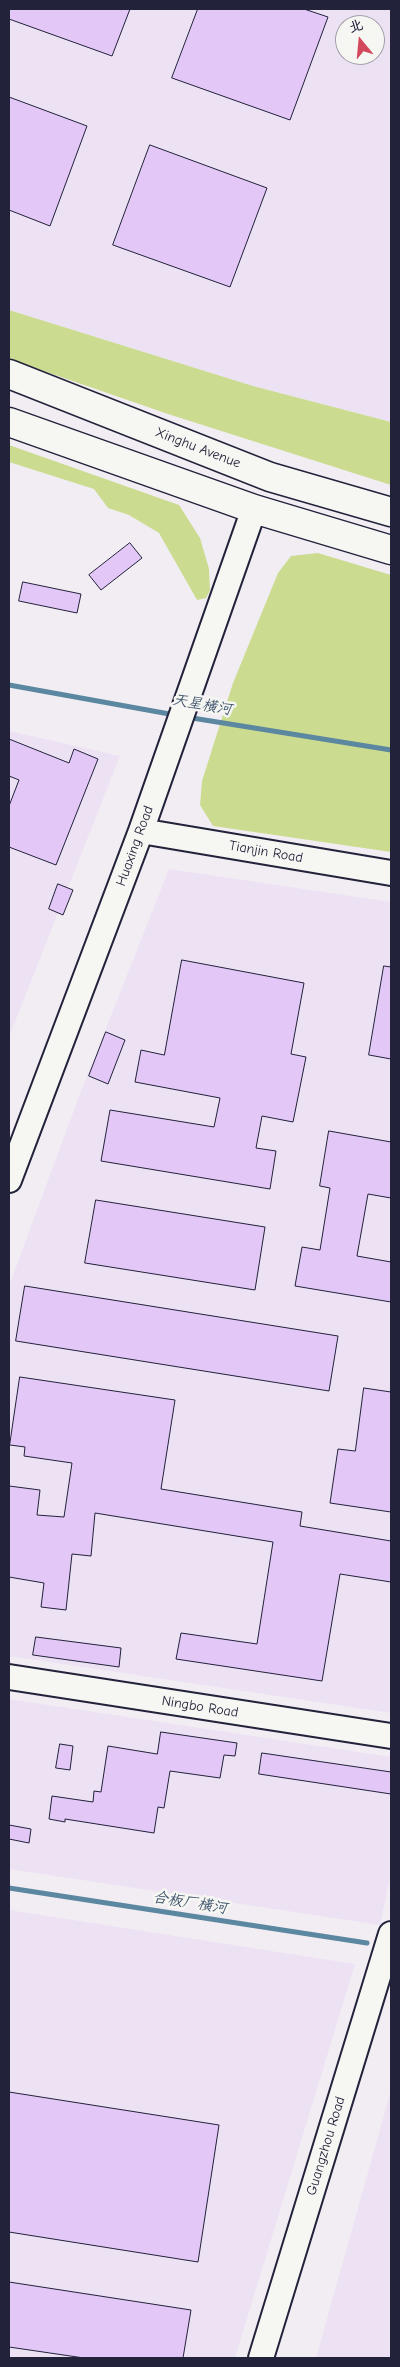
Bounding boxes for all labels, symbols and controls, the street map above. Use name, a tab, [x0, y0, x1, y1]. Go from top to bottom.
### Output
north arrow	[335, 15, 385, 65]
text: 北	[347, 16, 365, 36]
street label: Xinghu Avenue	[153, 424, 243, 472]
water label: 天星横河	[171, 691, 233, 719]
street label: Huaxing Road	[113, 803, 157, 889]
street label: Tianjin Road	[228, 837, 304, 867]
street label: Ningbo Road	[160, 1693, 240, 1721]
water label: 合板厂横河	[152, 1888, 228, 1918]
street label: Guangzhou Road	[303, 2094, 349, 2198]

